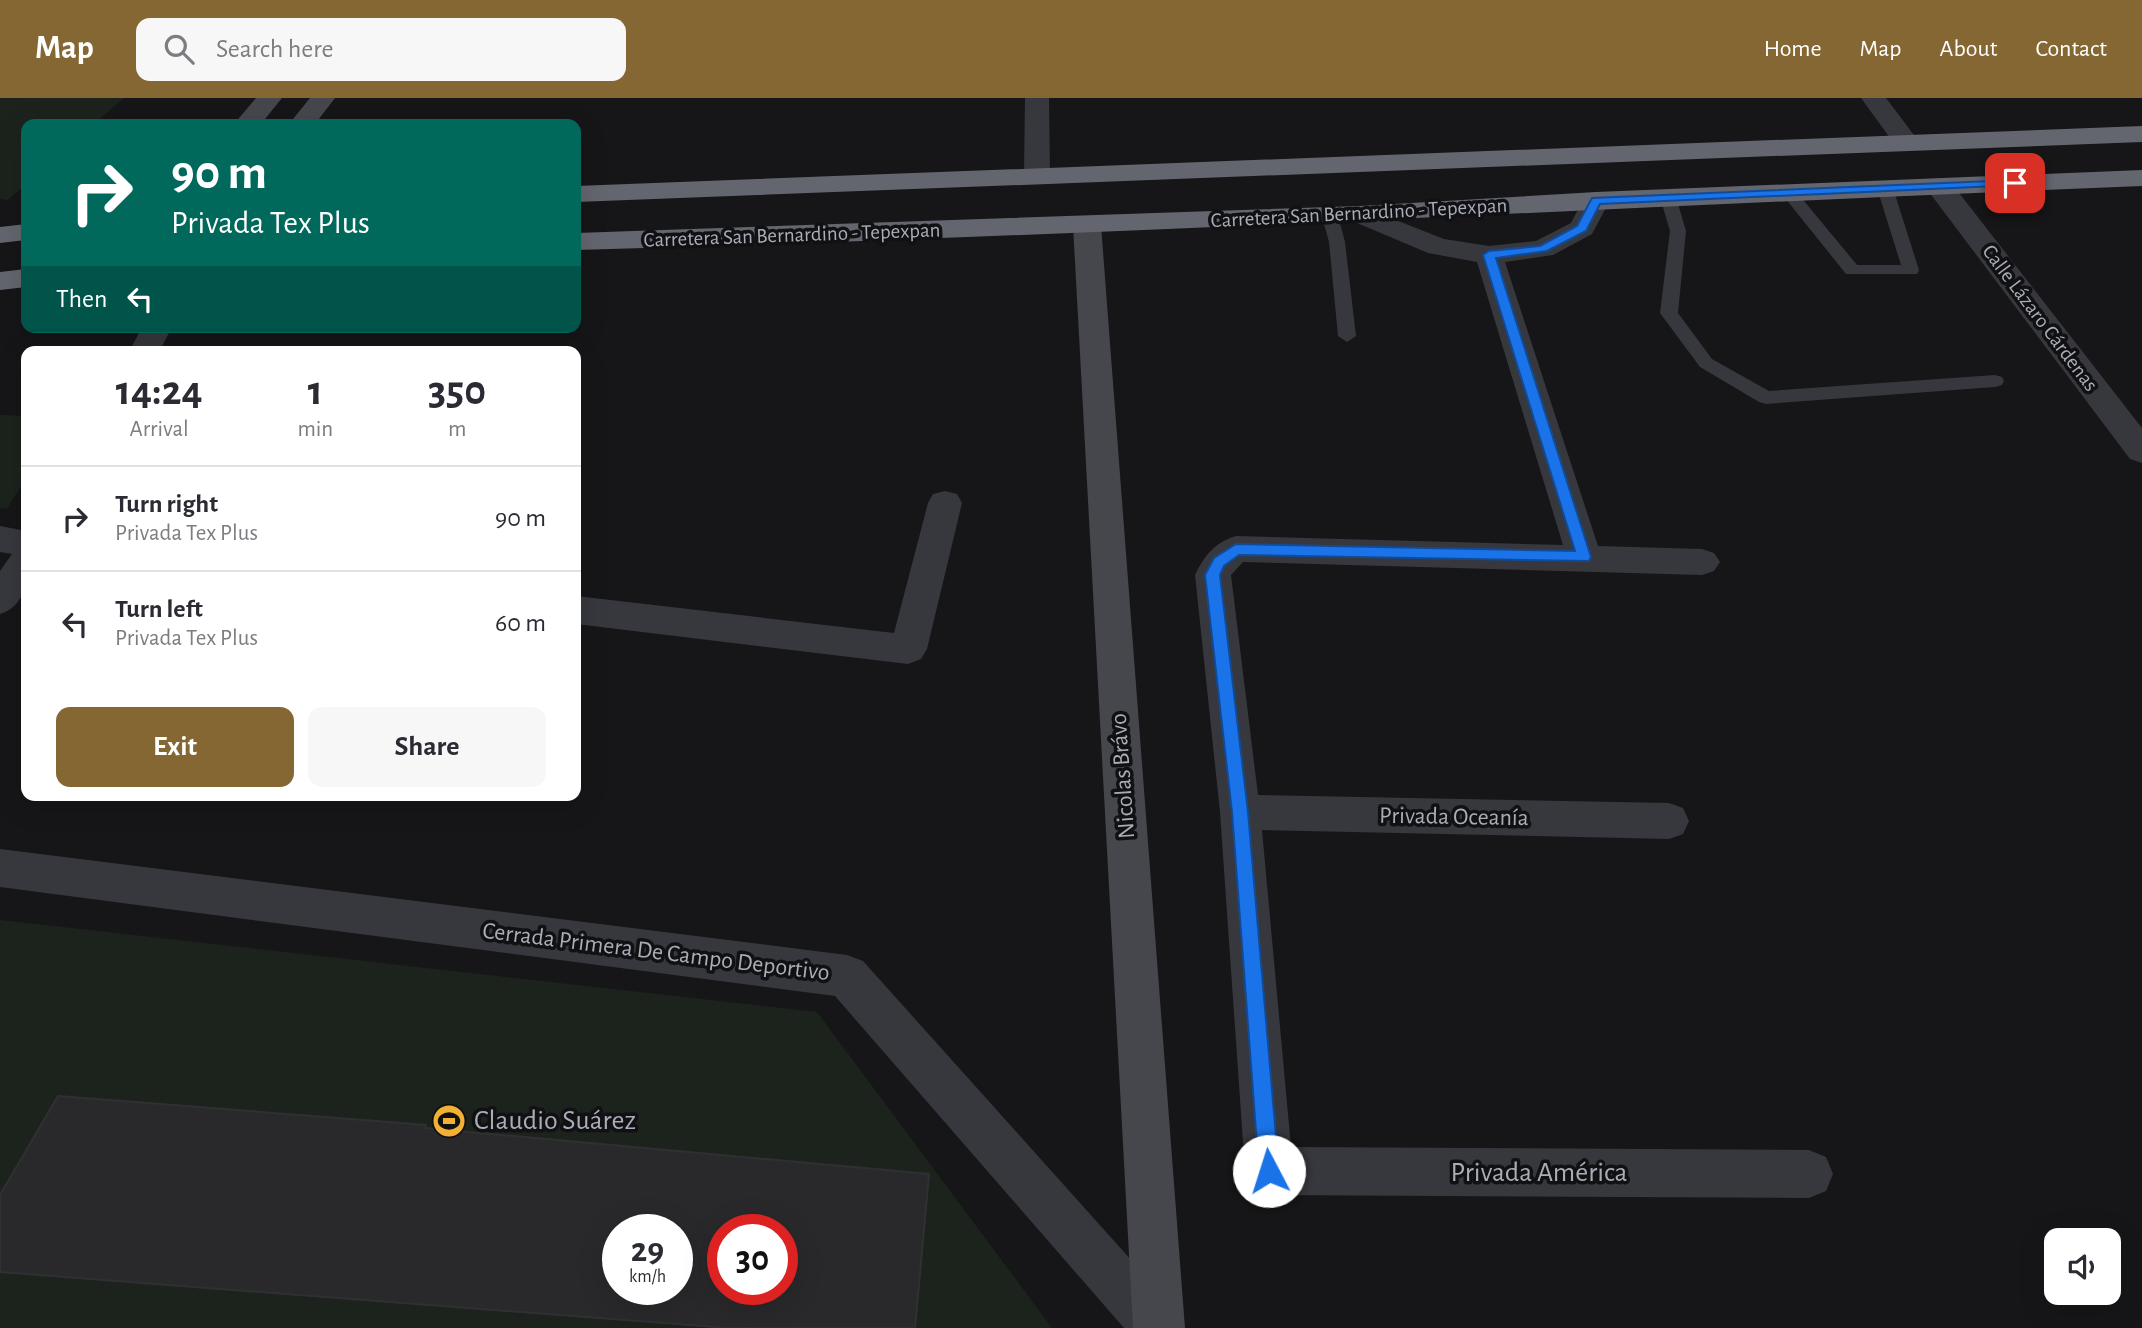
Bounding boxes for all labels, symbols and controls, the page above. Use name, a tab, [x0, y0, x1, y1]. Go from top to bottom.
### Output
search box	[136, 18, 626, 81]
icon: search	[160, 30, 198, 68]
text: Map	[35, 32, 94, 65]
text: Search here	[216, 36, 334, 62]
text: Home	[1764, 37, 1822, 61]
text: Map	[1860, 37, 1902, 61]
text: About	[1940, 37, 1997, 61]
text: Contact	[2035, 37, 2107, 61]
icon: right	[56, 147, 147, 238]
text: 90 m	[171, 149, 267, 198]
pin	[1985, 153, 2045, 213]
icon: arrive	[1996, 164, 2034, 202]
street label: Carretera San Bernardino - Tepexpan	[1210, 195, 1508, 231]
text: Privada Tex Plus	[171, 207, 370, 239]
street label: Carretera San Bernardino - Tepexpan	[643, 219, 941, 251]
street label: Calle Lázaro Cárdenas	[1978, 241, 2102, 395]
icon: left	[121, 280, 159, 318]
text: Then	[56, 286, 107, 312]
text: 14:24	[116, 370, 203, 412]
text: 1	[308, 370, 323, 412]
text: 350	[428, 370, 486, 412]
text: Arrival	[130, 418, 189, 441]
text: min	[297, 418, 333, 441]
text: m	[448, 418, 466, 441]
text: Turn right	[115, 491, 218, 517]
icon: right	[56, 500, 94, 538]
text: 90 m	[495, 505, 546, 531]
text: Privada Tex Plus	[115, 522, 258, 545]
text: Turn left	[115, 596, 203, 622]
icon: left	[56, 605, 94, 643]
text: 60 m	[495, 610, 546, 636]
text: Privada Tex Plus	[115, 627, 258, 650]
button: Exit	[56, 707, 294, 787]
button: Share	[308, 707, 546, 787]
street label: Nicolas Brávo	[1107, 713, 1139, 839]
street label: Privada Oceanía	[1379, 804, 1529, 830]
street label: Cerrada Primera De Campo Deportivo	[481, 919, 831, 985]
sports icon: Claudio Suárez	[430, 1102, 468, 1140]
place label: Claudio Suárez	[474, 1107, 636, 1135]
position arrow	[1232, 1134, 1306, 1208]
street label: Privada América	[1451, 1159, 1627, 1187]
speed limit sign: 30	[707, 1214, 798, 1305]
map controls	[2044, 1228, 2121, 1305]
button: sound	[2044, 1228, 2121, 1305]
text: 29	[631, 1233, 664, 1268]
text: km/h	[629, 1268, 666, 1286]

